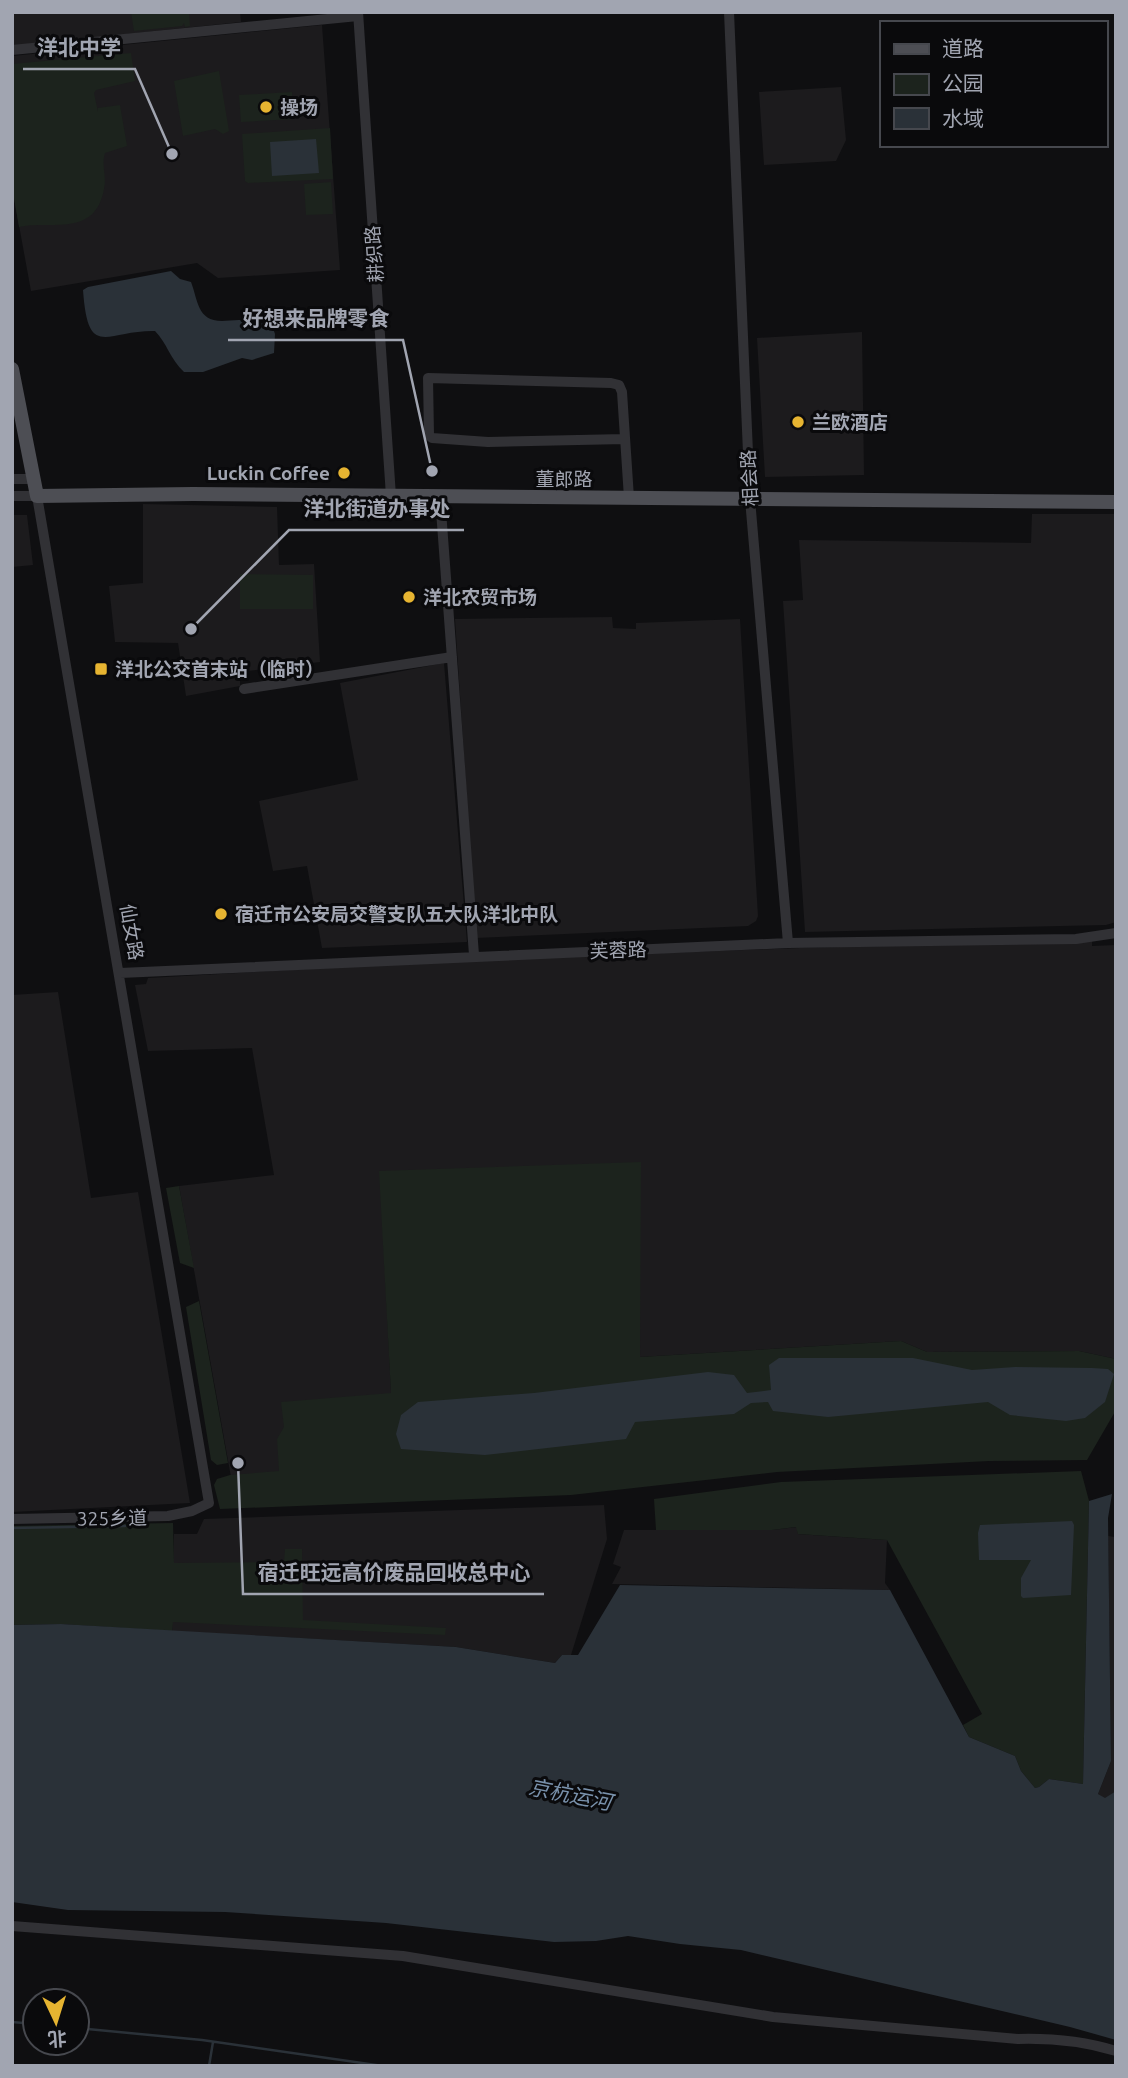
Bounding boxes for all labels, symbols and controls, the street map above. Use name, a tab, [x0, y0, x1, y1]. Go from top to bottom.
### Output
legend	[880, 21, 1107, 147]
callout: 洋北中学	[23, 27, 135, 69]
text: 洋北中学	[37, 35, 121, 59]
text: 道路	[942, 36, 984, 60]
text: 公园	[942, 71, 984, 95]
place label: 操场	[280, 96, 318, 118]
marker: 操场	[258, 99, 274, 115]
text: 水域	[942, 106, 984, 130]
street label: 耕织路	[361, 225, 387, 283]
callout: 好想来品牌零食	[228, 298, 403, 340]
text: 好想来品牌零食	[243, 306, 390, 330]
place label: 兰欧酒店	[812, 411, 888, 433]
marker: 兰欧酒店	[790, 414, 806, 430]
street label: 相会路	[737, 449, 761, 507]
place label: Luckin Coffee	[207, 462, 330, 484]
marker: Luckin Coffee	[336, 465, 352, 481]
street label: 董郎路	[535, 468, 593, 490]
callout: 洋北街道办事处	[289, 488, 464, 530]
text: 洋北街道办事处	[304, 496, 451, 520]
place label: 洋北农贸市场	[423, 586, 537, 608]
marker: 洋北农贸市场	[401, 589, 417, 605]
place label: 洋北公交首末站（临时）	[115, 658, 324, 680]
marker: 洋北公交首末站（临时）	[93, 661, 109, 677]
street label: 仙女路	[116, 902, 148, 962]
place label: 宿迁市公安局交警支队五大队洋北中队	[235, 903, 558, 925]
marker: 宿迁市公安局交警支队五大队洋北中队	[213, 906, 229, 922]
street label: 芙蓉路	[589, 938, 647, 962]
street label: 325乡道	[77, 1506, 147, 1530]
callout: 宿迁旺远高价废品回收总中心	[243, 1552, 544, 1594]
text: 宿迁旺远高价废品回收总中心	[258, 1560, 531, 1584]
water label: 京杭运河	[527, 1774, 618, 1815]
north arrow	[21, 1987, 91, 2057]
text: 北	[47, 2027, 67, 2051]

